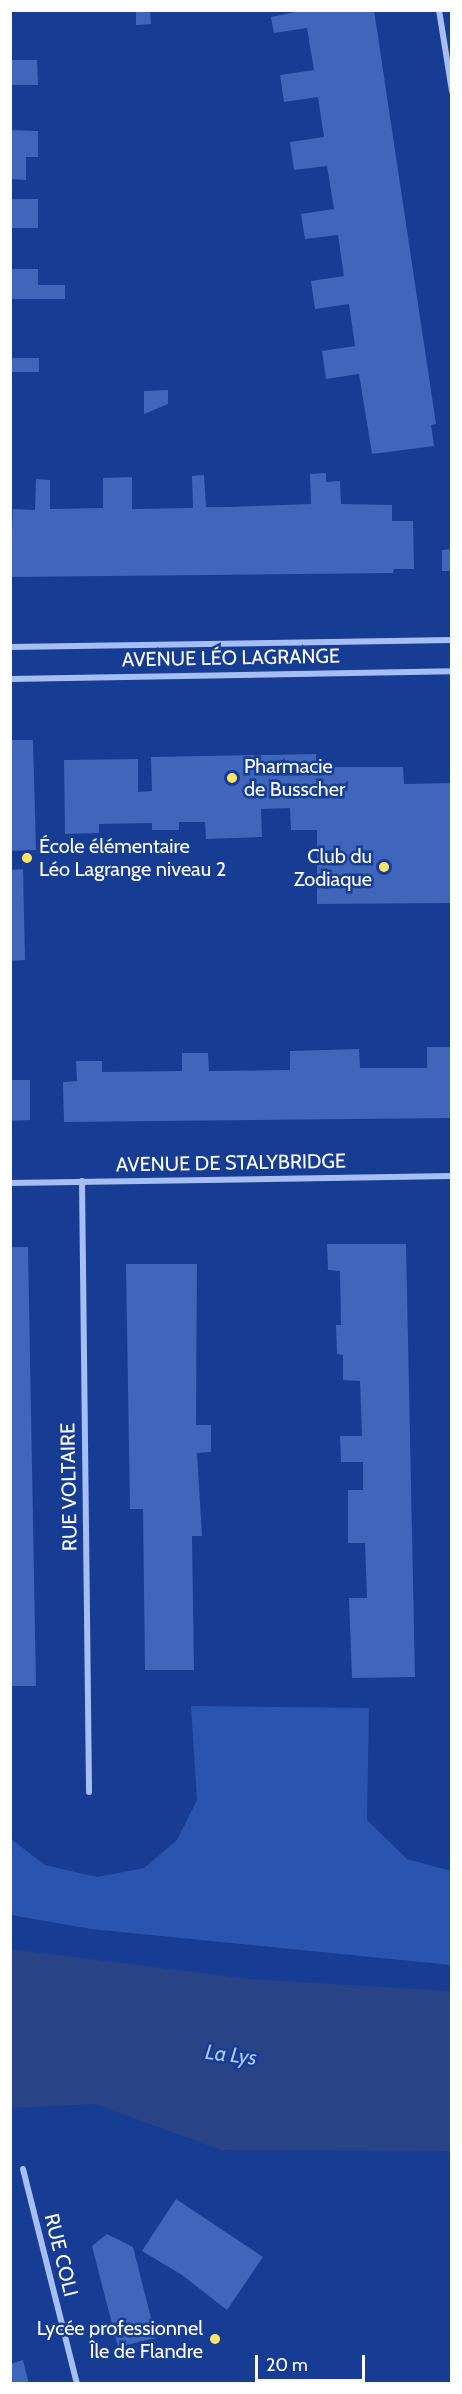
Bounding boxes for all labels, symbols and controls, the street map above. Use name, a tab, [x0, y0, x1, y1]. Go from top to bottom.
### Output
street label: AVENUE LÉO LAGRANGE	[122, 644, 340, 672]
place label: Pharmacie de Busscher	[244, 754, 345, 801]
marker: Pharmacie de Busscher	[225, 771, 239, 785]
place label: École élémentaire Léo Lagrange niveau 2	[39, 834, 226, 881]
place label: Club du Zodiaque	[294, 844, 372, 891]
marker: École élémentaire Léo Lagrange niveau 2	[20, 851, 34, 865]
marker: Club du Zodiaque	[377, 860, 391, 874]
street label: AVENUE DE STALYBRIDGE	[116, 1149, 346, 1177]
street label: RUE VOLTAIRE	[56, 1423, 82, 1551]
water label: La Lys	[204, 2039, 258, 2071]
street label: RUE COLI	[39, 2211, 83, 2299]
place label: Lycée professionnel Île de Flandre	[37, 2316, 203, 2363]
marker: Lycée professionnel Île de Flandre	[208, 2332, 222, 2346]
scale bar	[258, 2343, 368, 2381]
text: 20 m	[266, 2354, 308, 2376]

